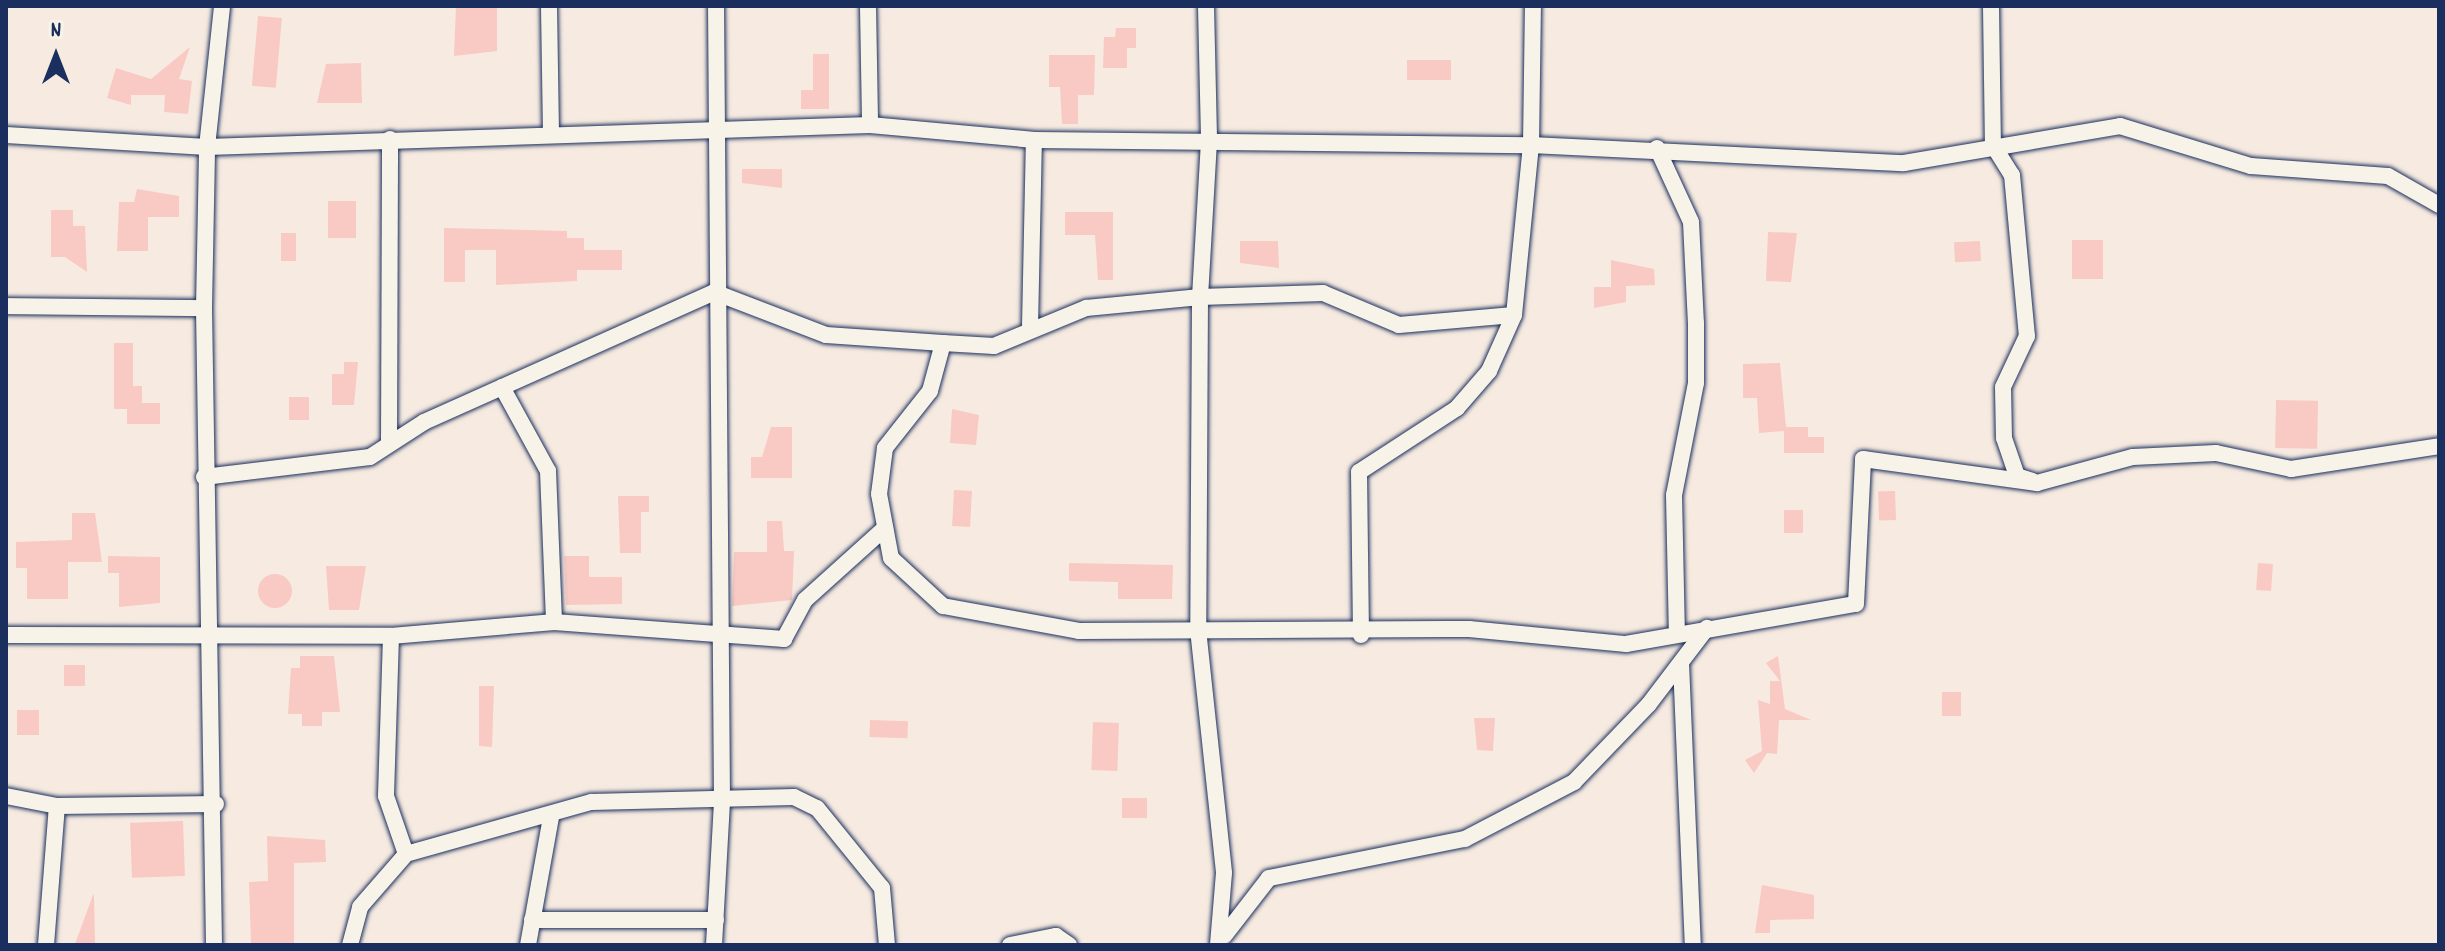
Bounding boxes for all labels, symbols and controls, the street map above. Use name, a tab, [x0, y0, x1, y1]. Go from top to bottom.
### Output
north arrow	[16, 16, 96, 96]
text: N	[51, 16, 61, 47]

